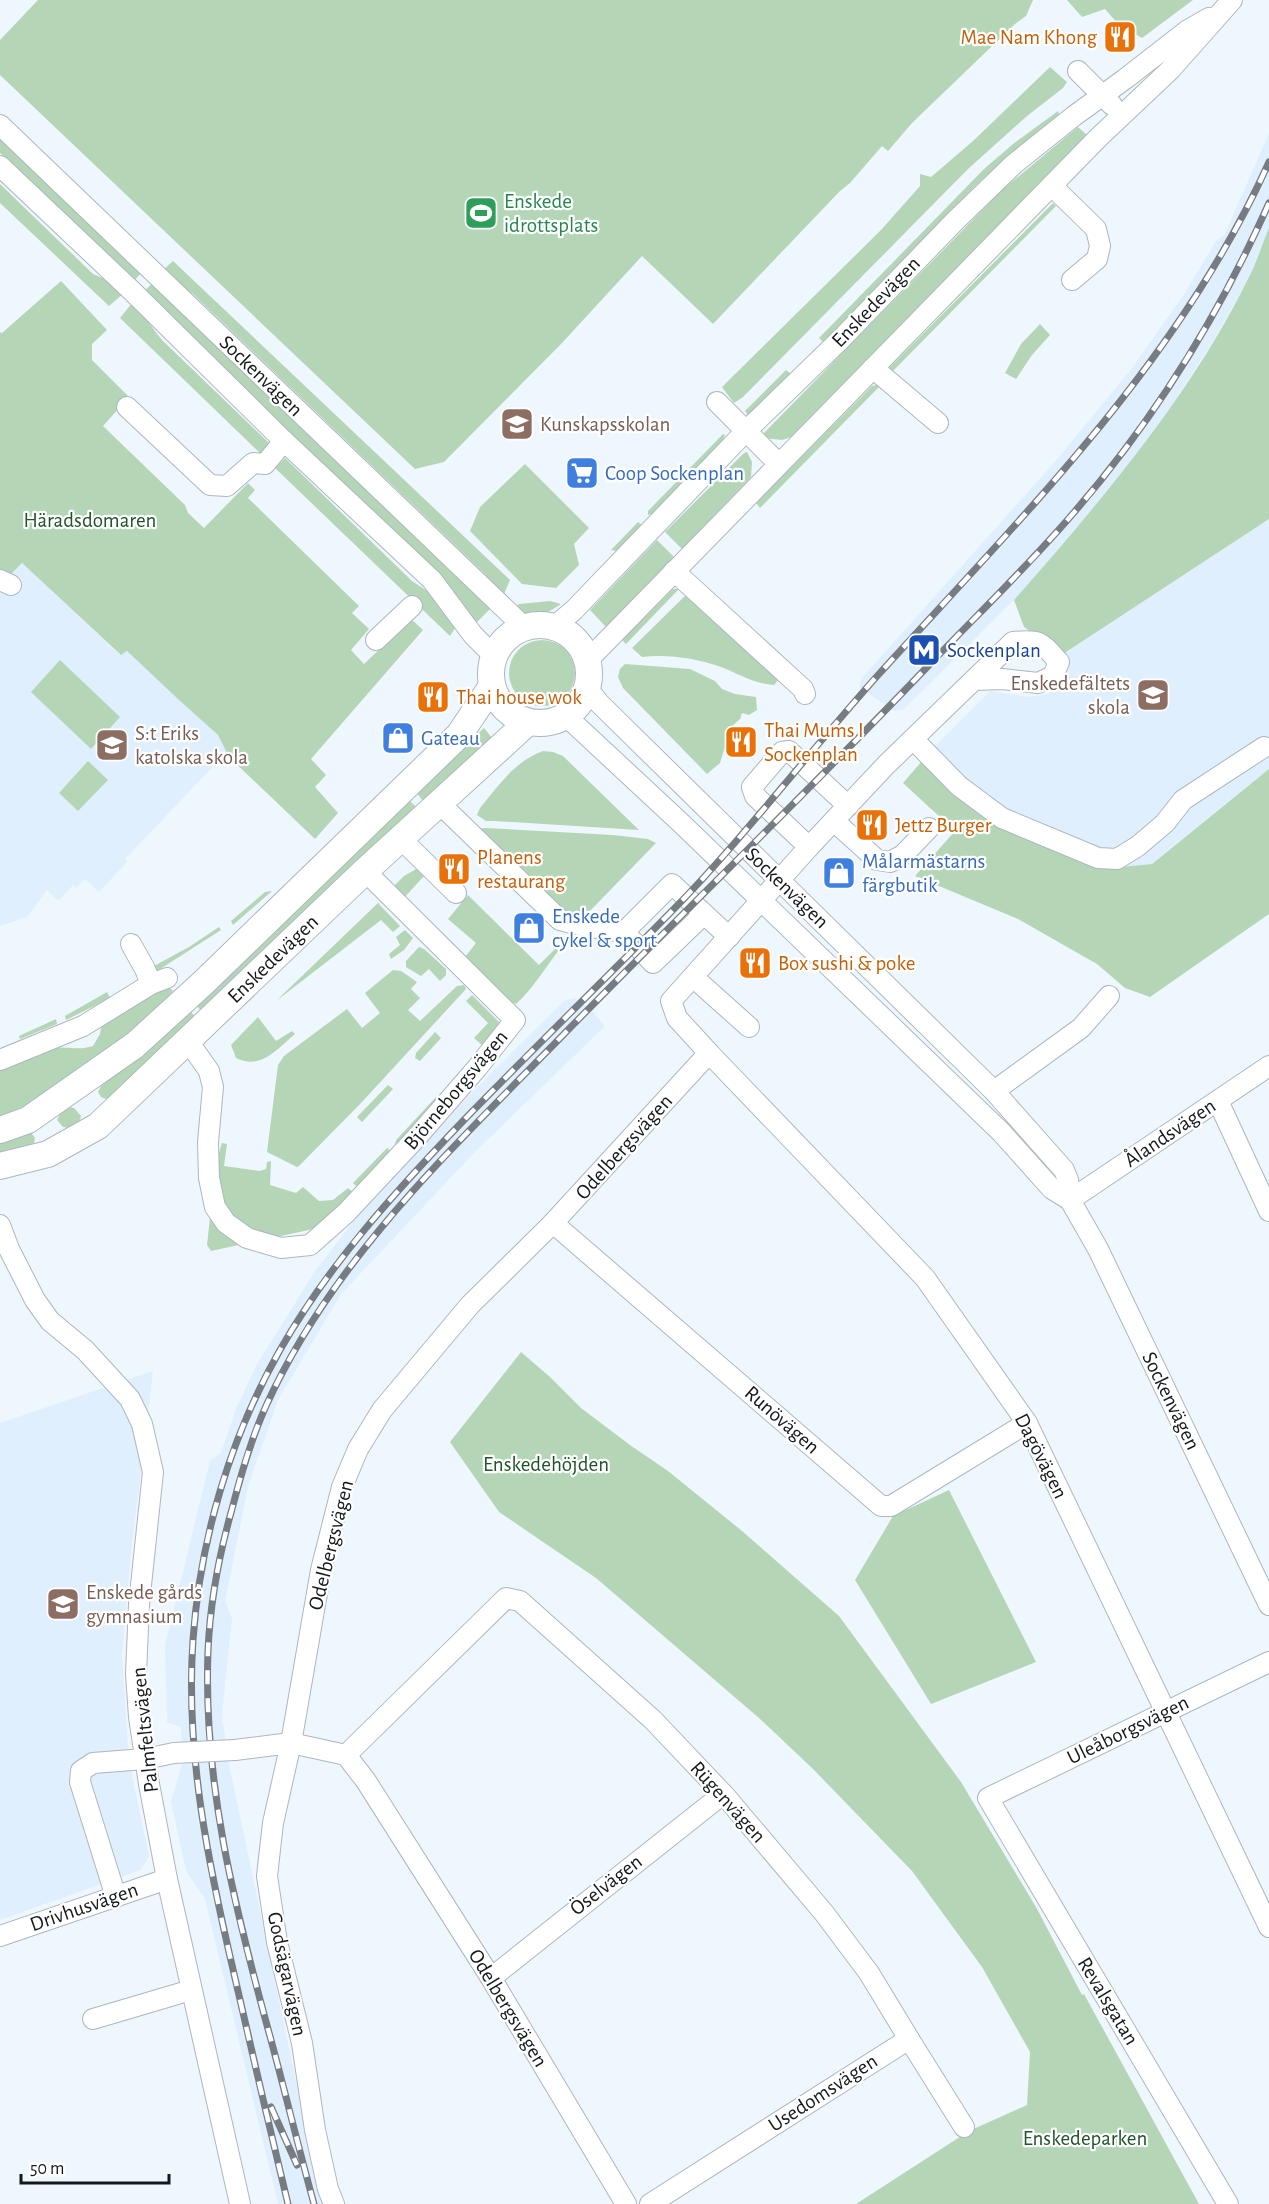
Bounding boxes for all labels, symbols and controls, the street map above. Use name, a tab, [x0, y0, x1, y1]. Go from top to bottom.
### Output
restaurant icon: Mae Nam Khong	[1102, 19, 1138, 55]
place label: Mae Nam Khong	[961, 27, 1098, 48]
place label: Enskede idrottsplats	[504, 191, 598, 236]
sports icon: Enskede idrottsplats	[463, 195, 499, 231]
street label: Enskedevägen	[828, 253, 924, 351]
street label: Sockenvägen	[215, 332, 307, 420]
school or university icon: Kunskapsskolan	[499, 406, 535, 442]
place label: Kunskapsskolan	[540, 414, 670, 435]
supermarket icon: Coop Sockenplan	[564, 455, 600, 491]
place label: Coop Sockenplan	[605, 463, 744, 484]
park label: Häradsdomaren	[24, 510, 156, 531]
metro station icon: Sockenplan	[906, 632, 942, 668]
place label: Sockenplan	[947, 640, 1041, 661]
place label: Enskedefältets skola	[1010, 673, 1130, 718]
school or university icon: Enskedefältets skola	[1135, 677, 1171, 713]
restaurant icon: Thai house wok	[415, 679, 451, 715]
place label: Thai house wok	[456, 687, 582, 708]
shop icon: Gateau	[380, 720, 416, 756]
place label: Thai Mums I Sockenplan	[764, 720, 864, 765]
place label: S:t Eriks katolska skola	[135, 723, 248, 768]
restaurant icon: Thai Mums I Sockenplan	[723, 724, 759, 760]
school or university icon: S:t Eriks katolska skola	[94, 727, 130, 763]
place label: Gateau	[421, 728, 480, 749]
restaurant icon: Jettz Burger	[854, 807, 890, 843]
place label: Jettz Burger	[895, 815, 992, 836]
street label: Sockenvägen	[741, 844, 833, 932]
place label: Planens restaurang	[477, 847, 566, 892]
restaurant icon: Planens restaurang	[436, 851, 472, 887]
place label: Målarmästarns färgbutik	[862, 851, 985, 896]
shop icon: Målarmästarns färgbutik	[821, 855, 857, 891]
place label: Enskede cykel & sport	[552, 906, 657, 951]
shop icon: Enskede cykel & sport	[511, 910, 547, 946]
street label: Enskedevägen	[224, 911, 322, 1007]
restaurant icon: Box sushi & poke	[737, 945, 773, 981]
place label: Box sushi & poke	[778, 953, 915, 974]
street label: Björneborgsvägen	[400, 1026, 512, 1154]
street label: Odelbergsvägen	[572, 1090, 676, 1204]
street label: Ålandsvägen	[1119, 1093, 1220, 1171]
street label: Sockenvägen	[1138, 1349, 1204, 1453]
street label: Runövägen	[741, 1382, 823, 1458]
street label: Dagövägen	[1011, 1410, 1071, 1502]
park label: Enskedehöjden	[483, 1454, 609, 1475]
street label: Odelbergsvägen	[305, 1478, 357, 1612]
place label: Enskede gårds gymnasium	[86, 1582, 202, 1627]
school or university icon: Enskede gårds gymnasium	[45, 1586, 81, 1622]
street label: Palmfeltsvägen	[128, 1666, 162, 1794]
street label: Uleåborgsvägen	[1064, 1692, 1192, 1768]
street label: Rügenvägen	[686, 1757, 770, 1847]
street label: Öselvägen	[565, 1850, 646, 1919]
street label: Drivhusvägen	[27, 1879, 141, 1935]
street label: Godsägarvägen	[264, 1910, 310, 2038]
street label: Odelbergsvägen	[465, 1945, 551, 2071]
street label: Revalsgatan	[1074, 1953, 1142, 2049]
street label: Usedomsvägen	[765, 2050, 881, 2136]
park label: Enskedeparken	[1023, 2128, 1147, 2149]
scale bar	[21, 2147, 170, 2185]
text: 50 m	[30, 2160, 64, 2178]

